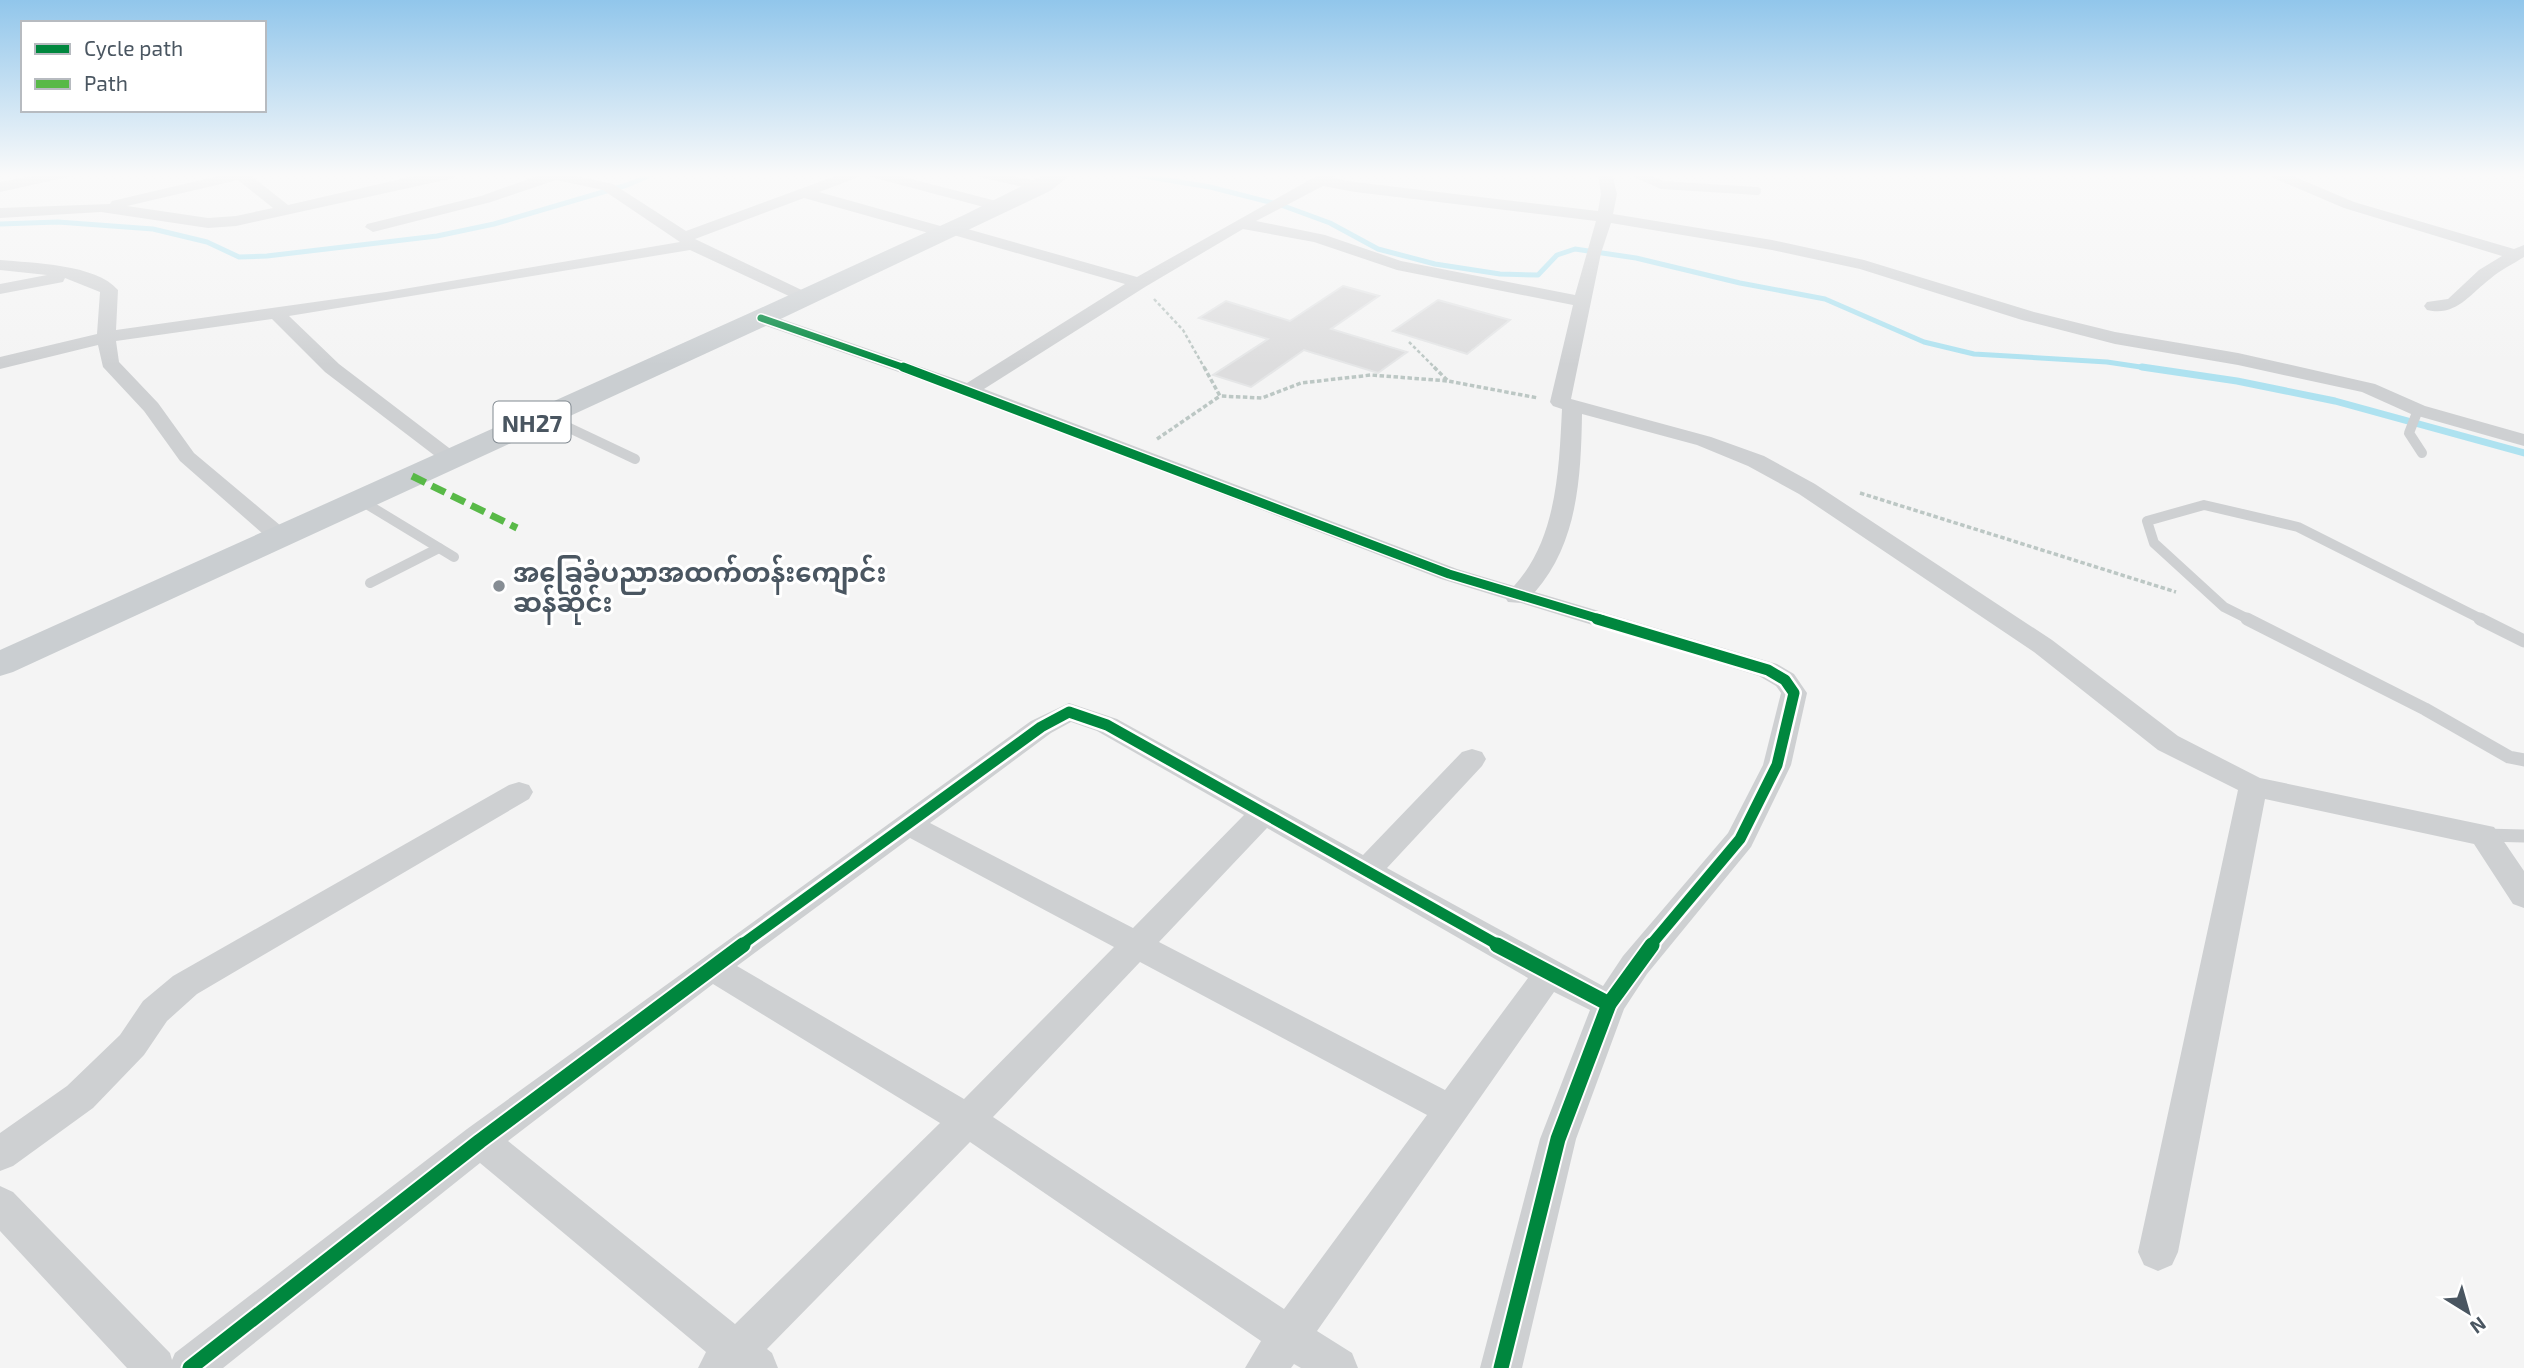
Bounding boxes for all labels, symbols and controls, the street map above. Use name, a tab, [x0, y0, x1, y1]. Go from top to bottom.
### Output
legend	[21, 21, 266, 112]
text: Cycle path	[84, 35, 183, 60]
text: Path	[84, 70, 128, 95]
road number: NH27	[494, 402, 570, 442]
place label: အခြေခံပညာအထက်တန်းကျောင်း ဆန်ဆိုင်း	[513, 554, 886, 625]
marker: အခြေခံပညာအထက်တန်းကျောင်း ဆန်ဆိုင်း	[491, 578, 507, 594]
north arrow	[2433, 1277, 2503, 1347]
text: N	[2466, 1313, 2491, 1339]

